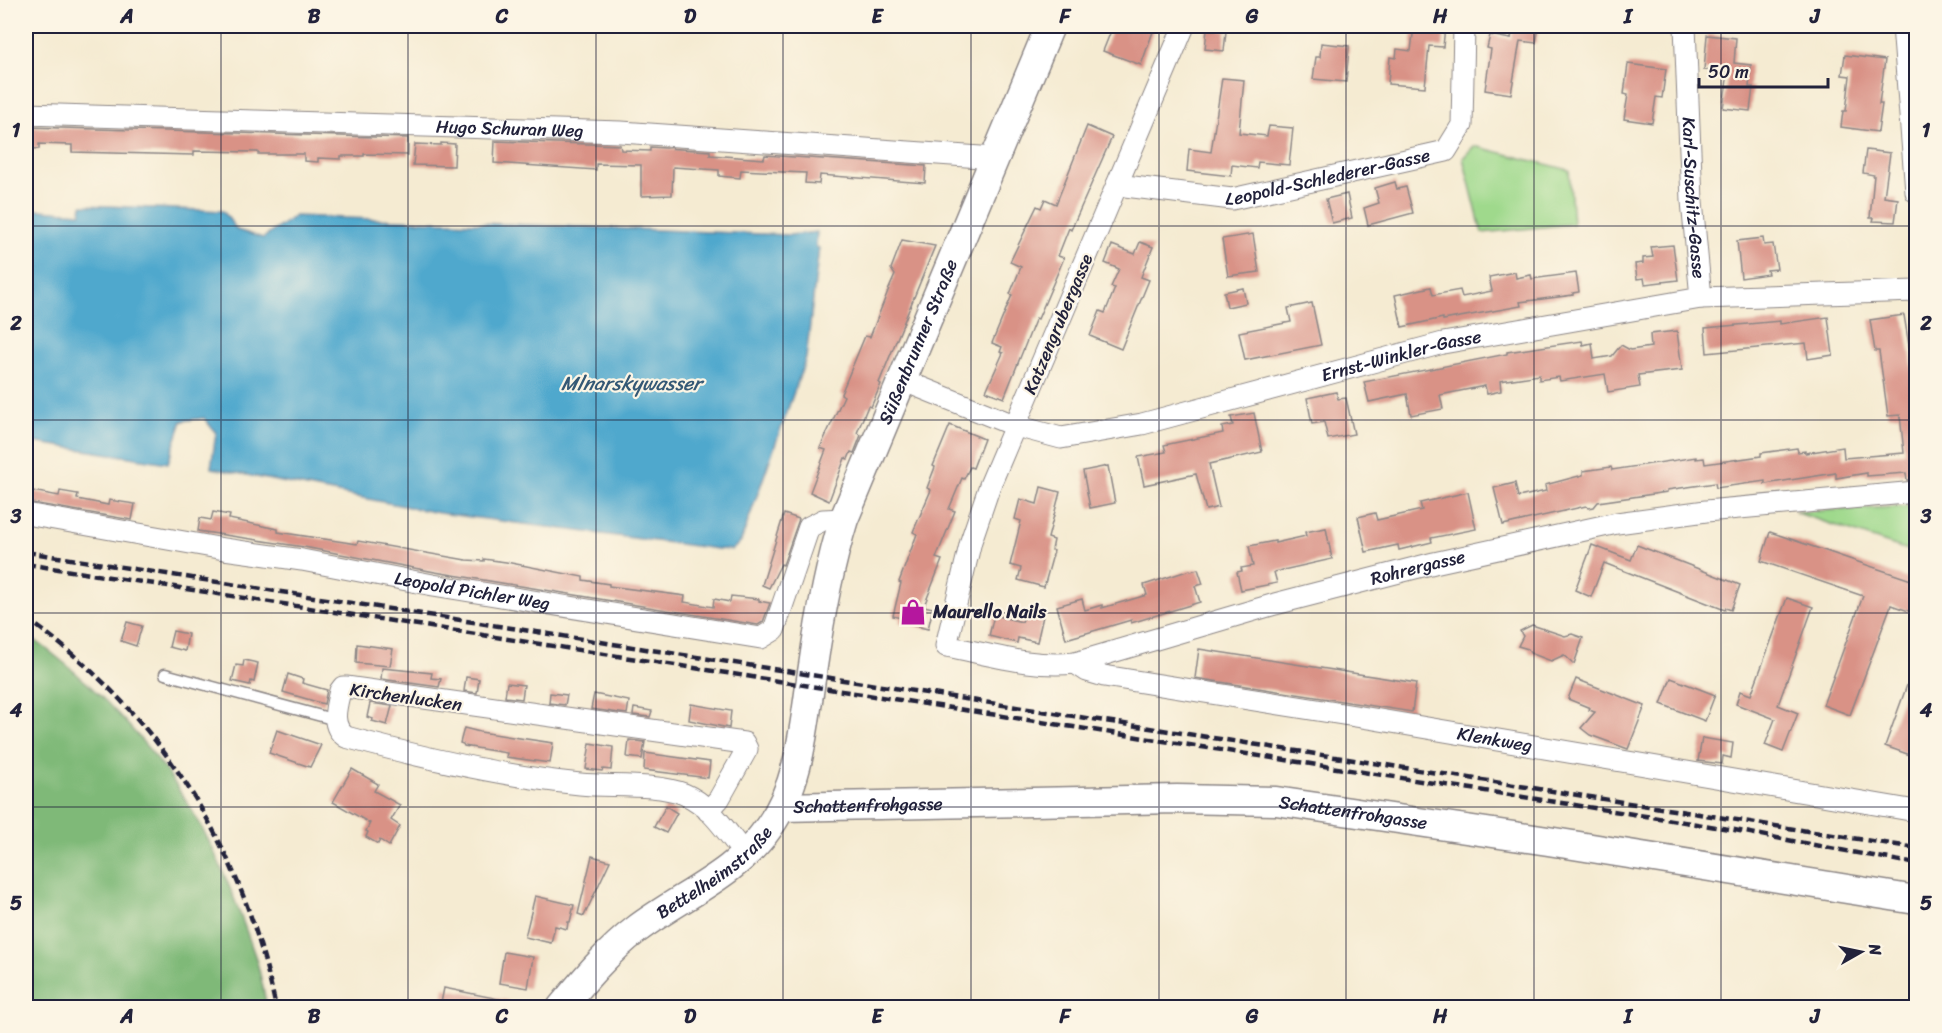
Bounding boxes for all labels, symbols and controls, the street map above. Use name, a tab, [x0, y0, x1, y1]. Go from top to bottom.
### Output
text: A	[119, 0, 134, 34]
text: B	[308, 0, 321, 34]
text: C	[495, 0, 509, 34]
text: D	[684, 0, 697, 34]
text: E	[871, 0, 884, 34]
text: F	[1059, 0, 1072, 34]
text: G	[1245, 0, 1259, 34]
text: H	[1432, 0, 1448, 34]
text: I	[1623, 0, 1634, 34]
text: J	[1809, 0, 1821, 34]
scale bar	[1699, 51, 1828, 89]
text: 50 m	[1708, 56, 1749, 88]
street label: Hugo Schuran Weg	[435, 110, 584, 147]
text: 1	[12, 113, 21, 148]
text: 1	[1922, 113, 1931, 148]
street label: Karl-Suschitz-Gasse	[1673, 116, 1715, 280]
street label: Leopold-Schlederer-Gasse	[1224, 139, 1433, 215]
street label: Katzengrubergasse	[1014, 248, 1102, 399]
street label: Süßenbrunner Straße	[869, 254, 967, 429]
text: 2	[9, 306, 22, 341]
text: 2	[1919, 306, 1932, 341]
street label: Ernst-Winkler-Gasse	[1318, 321, 1484, 391]
water label: Mlnarskywasser	[561, 366, 705, 401]
text: 3	[10, 499, 22, 534]
text: 3	[1920, 499, 1932, 534]
street label: Rohrergasse	[1367, 541, 1468, 595]
street label: Leopold Pichler Weg	[392, 562, 552, 620]
place label: Maurello Nails	[932, 596, 1047, 628]
shop icon: Maurello Nails	[898, 597, 928, 627]
street label: Kirchenlucken	[348, 673, 464, 721]
text: 4	[9, 693, 23, 728]
text: 4	[1919, 693, 1933, 728]
street label: Klenkweg	[1455, 717, 1535, 762]
street label: Schattenfrohgasse	[1277, 786, 1429, 839]
street label: Schattenfrohgasse	[793, 788, 943, 823]
street label: Bettelheimstraße	[650, 819, 781, 928]
text: 5	[10, 886, 22, 921]
text: 5	[1920, 886, 1932, 921]
north arrow	[1831, 922, 1891, 982]
text: N	[1860, 941, 1891, 958]
text: A	[119, 999, 134, 1033]
text: B	[308, 999, 321, 1033]
text: C	[495, 999, 509, 1033]
text: D	[684, 999, 697, 1033]
text: E	[871, 999, 884, 1033]
text: F	[1059, 999, 1072, 1033]
text: G	[1245, 999, 1259, 1033]
text: H	[1432, 999, 1448, 1033]
text: I	[1623, 999, 1634, 1033]
text: J	[1809, 999, 1821, 1033]

